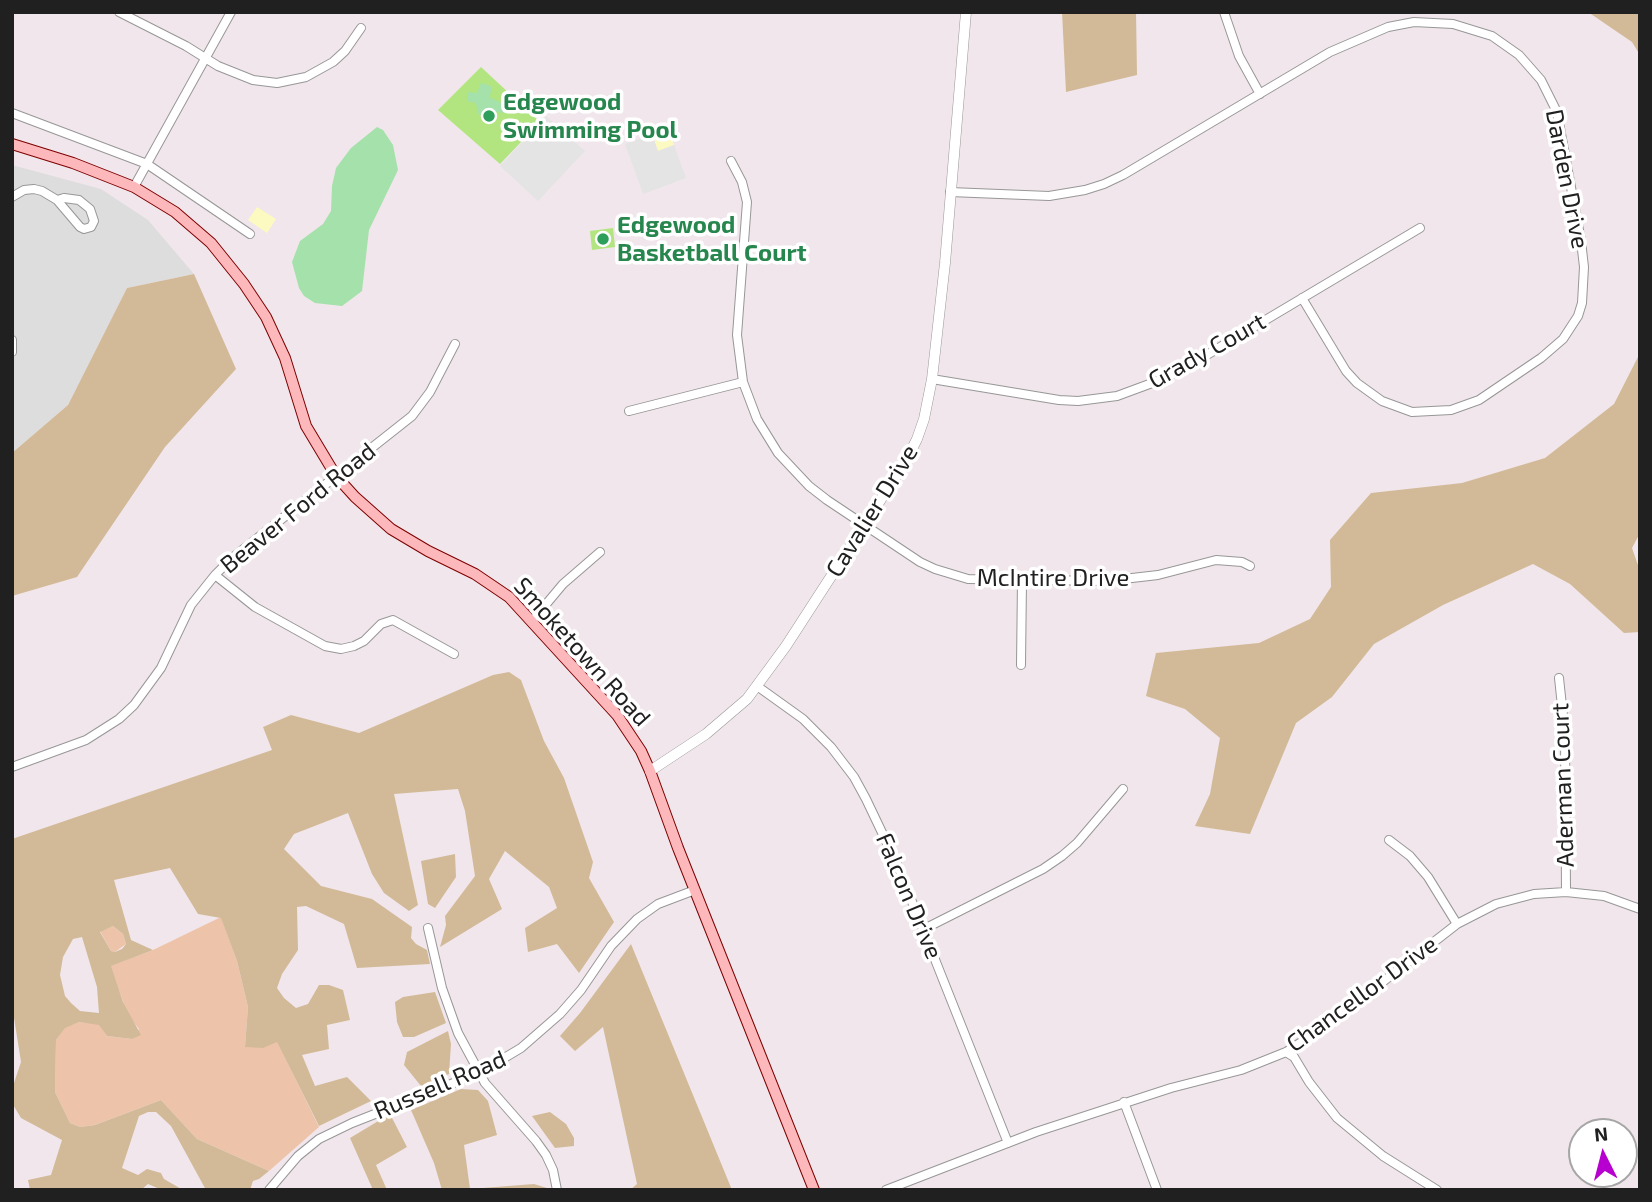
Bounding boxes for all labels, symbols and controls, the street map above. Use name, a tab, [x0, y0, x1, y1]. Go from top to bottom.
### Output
place label: Edgewood Swimming Pool	[503, 88, 677, 144]
street label: Darden Drive	[1539, 107, 1595, 251]
marker: Edgewood Swimming Pool	[481, 108, 497, 124]
place label: Edgewood Basketball Court	[617, 211, 807, 267]
marker: Edgewood Basketball Court	[595, 231, 611, 247]
street label: Grady Court	[1143, 307, 1271, 395]
street label: Beaver Ford Road	[215, 437, 381, 579]
street label: Cavalier Drive	[820, 440, 924, 582]
street label: McIntire Drive	[977, 564, 1129, 592]
street label: Smoketown Road	[508, 572, 656, 732]
street label: Aderman Court	[1546, 702, 1580, 868]
street label: Falcon Drive	[870, 829, 948, 963]
street label: Chancellor Drive	[1281, 930, 1443, 1058]
street label: Russell Road	[370, 1044, 510, 1126]
north arrow	[1568, 1118, 1638, 1188]
text: N	[1593, 1121, 1609, 1146]

